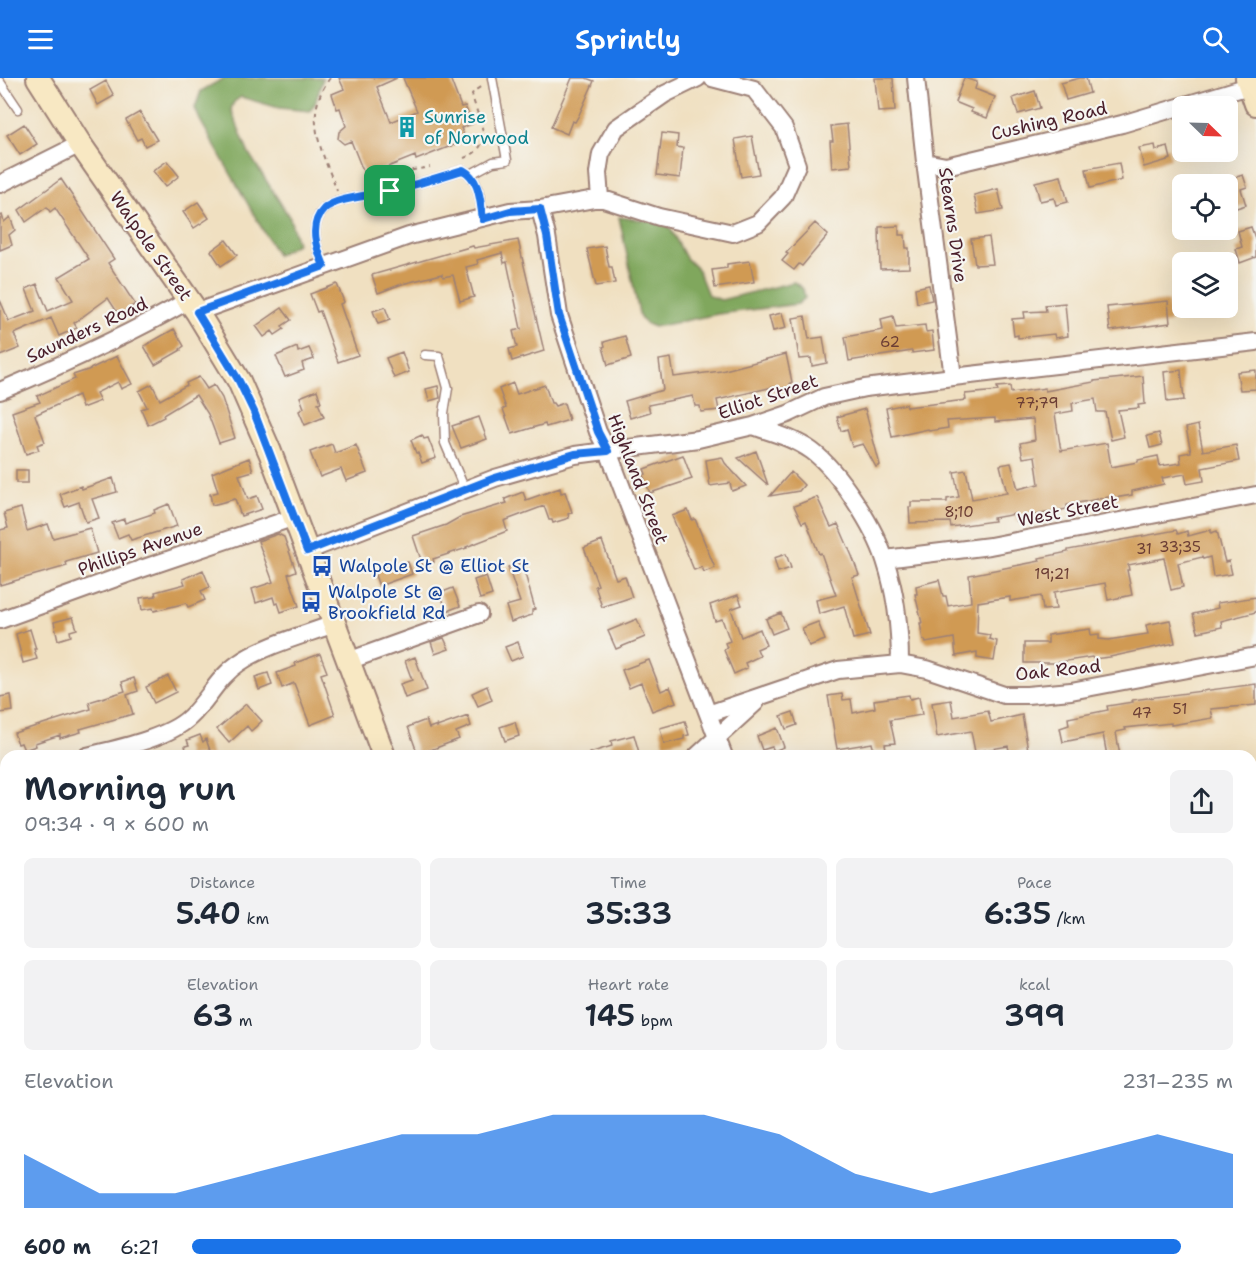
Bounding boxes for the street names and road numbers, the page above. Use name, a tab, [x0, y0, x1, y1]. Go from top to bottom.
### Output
street label: Cushing Road	[989, 96, 1109, 146]
street label: Stearns Drive	[933, 166, 973, 284]
street label: Walpole Street	[104, 186, 198, 306]
street label: Saunders Road	[23, 291, 151, 369]
street label: Elliot Street	[715, 369, 821, 425]
street label: Highland Street	[602, 410, 674, 548]
street label: West Street	[1016, 489, 1120, 533]
street label: Phillips Avenue	[75, 516, 205, 582]
street label: Oak Road	[1014, 654, 1102, 686]

